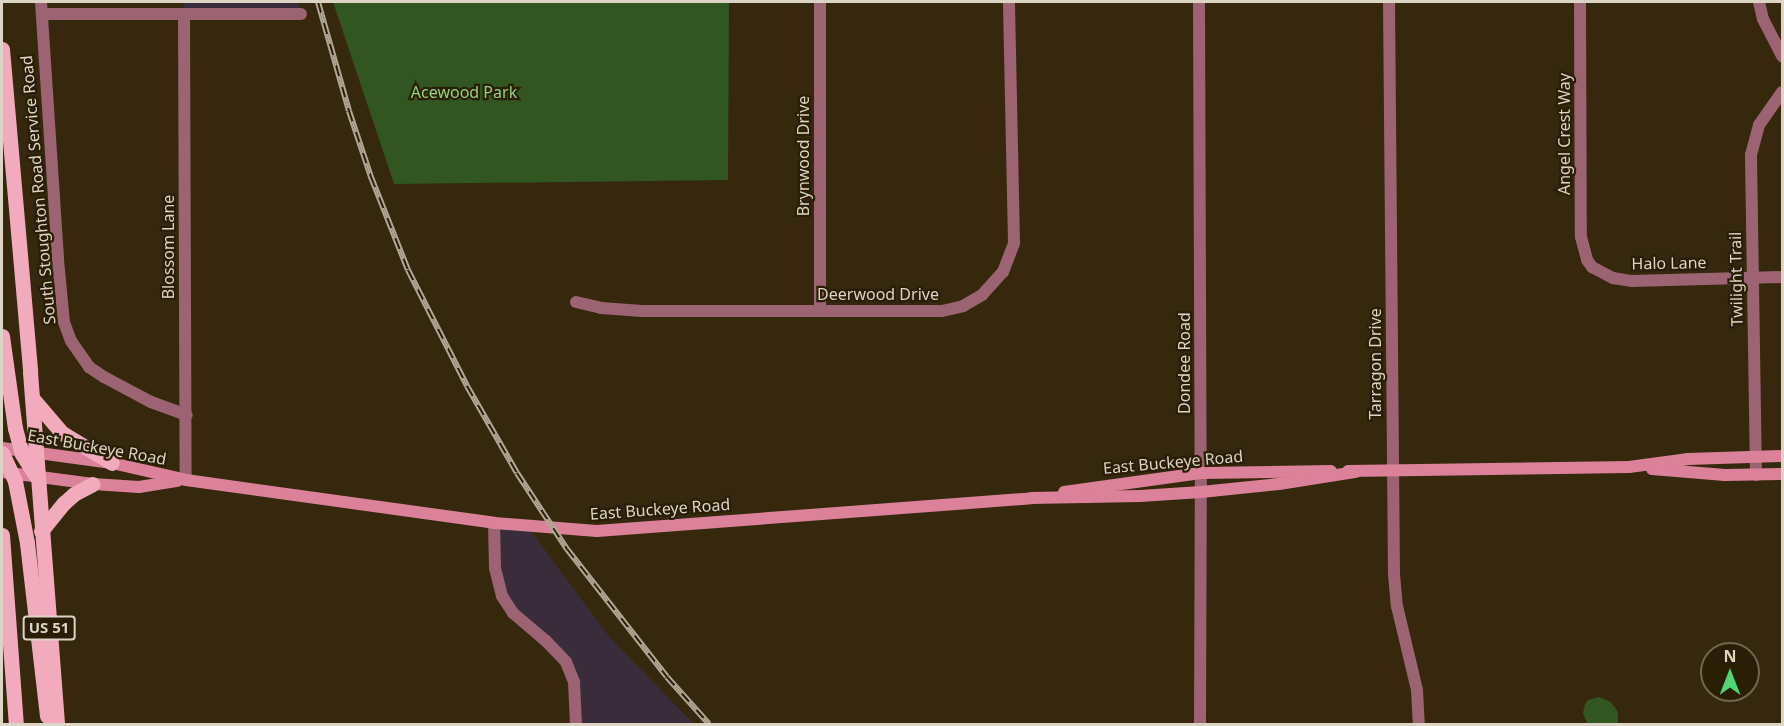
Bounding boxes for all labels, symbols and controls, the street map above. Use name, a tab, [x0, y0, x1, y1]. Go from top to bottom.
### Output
street label: South Stoughton Road Service Road	[17, 55, 59, 325]
street label: Angel Crest Way	[1554, 73, 1574, 195]
park label: Acewood Park	[411, 82, 517, 102]
street label: Brynwood Drive	[793, 96, 813, 216]
street label: Blossom Lane	[158, 195, 178, 299]
street label: Twilight Trail	[1726, 231, 1746, 327]
street label: Halo Lane	[1631, 253, 1707, 273]
street label: Deerwood Drive	[817, 284, 939, 304]
street label: Tarragon Drive	[1365, 308, 1385, 420]
street label: Dondee Road	[1174, 312, 1194, 414]
street label: East Buckeye Road	[26, 425, 168, 469]
street label: East Buckeye Road	[1102, 446, 1244, 478]
street label: East Buckeye Road	[589, 495, 731, 523]
road number: US 51	[22, 616, 76, 640]
north arrow	[1700, 642, 1760, 702]
text: N	[1723, 645, 1737, 667]

